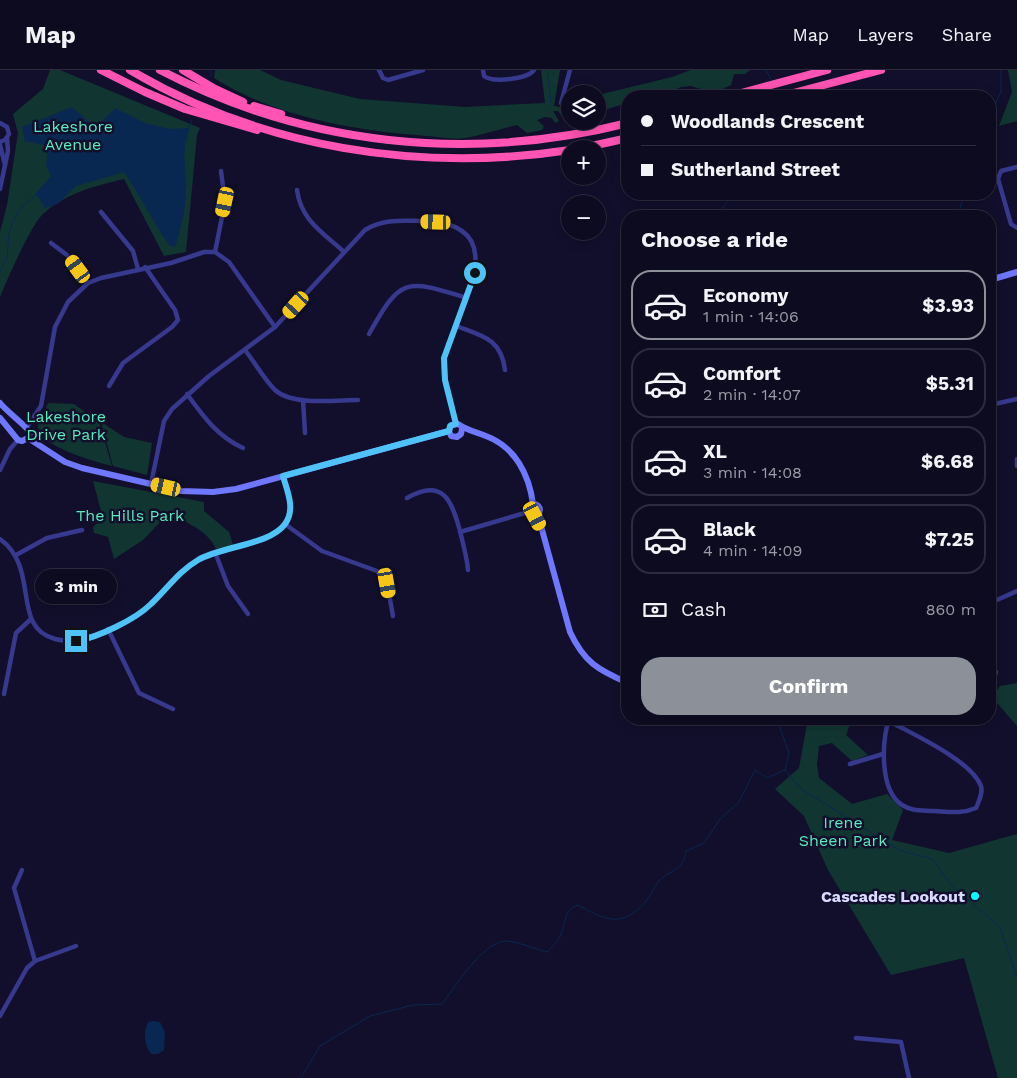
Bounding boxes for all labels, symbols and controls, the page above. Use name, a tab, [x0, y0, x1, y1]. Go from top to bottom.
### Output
text: Map	[25, 21, 76, 49]
text: Map	[792, 24, 829, 45]
text: Layers	[857, 24, 914, 45]
text: Share	[942, 24, 992, 45]
map controls	[561, 85, 606, 240]
button: layers	[561, 85, 606, 130]
text: Woodlands Crescent	[671, 110, 864, 133]
park label: Lakeshore Avenue	[33, 117, 113, 154]
button: +	[561, 140, 606, 185]
text: Sutherland Street	[671, 158, 840, 181]
car	[214, 186, 235, 218]
button: −	[561, 195, 606, 240]
car	[420, 214, 451, 230]
text: Choose a ride	[641, 227, 788, 252]
car	[63, 252, 92, 286]
route start	[464, 262, 486, 284]
icon: car	[643, 283, 688, 328]
text: Economy	[703, 284, 788, 307]
car	[280, 289, 311, 321]
text: $3.93	[922, 294, 974, 317]
text: 1 min · 14:06	[703, 307, 799, 326]
icon: car	[643, 361, 688, 406]
text: Comfort	[703, 362, 781, 385]
text: $5.31	[926, 372, 974, 395]
text: 2 min · 14:07	[703, 385, 801, 404]
park label: Lakeshore Drive Park	[26, 407, 106, 444]
icon: car	[643, 439, 688, 484]
text: XL	[703, 440, 727, 463]
text: $6.68	[921, 450, 974, 473]
text: 3 min · 14:08	[703, 463, 802, 482]
car	[149, 476, 182, 498]
car	[521, 499, 548, 533]
park label: The Hills Park	[76, 506, 184, 525]
icon: car	[643, 517, 688, 562]
text: Black	[703, 518, 756, 541]
text: $7.25	[925, 528, 974, 551]
text: 4 min · 14:09	[703, 541, 802, 560]
car	[377, 567, 396, 599]
callout: 3 min	[35, 568, 117, 604]
text: 3 min	[54, 577, 98, 596]
icon: cash	[641, 596, 669, 624]
text: Cash	[681, 598, 727, 621]
text: 860 m	[926, 600, 976, 619]
route end	[65, 630, 87, 652]
button: Confirm	[641, 657, 976, 715]
park label: Irene Sheen Park	[799, 813, 887, 850]
place label: Cascades Lookout	[821, 887, 965, 906]
marker: Cascades Lookout	[969, 890, 981, 902]

